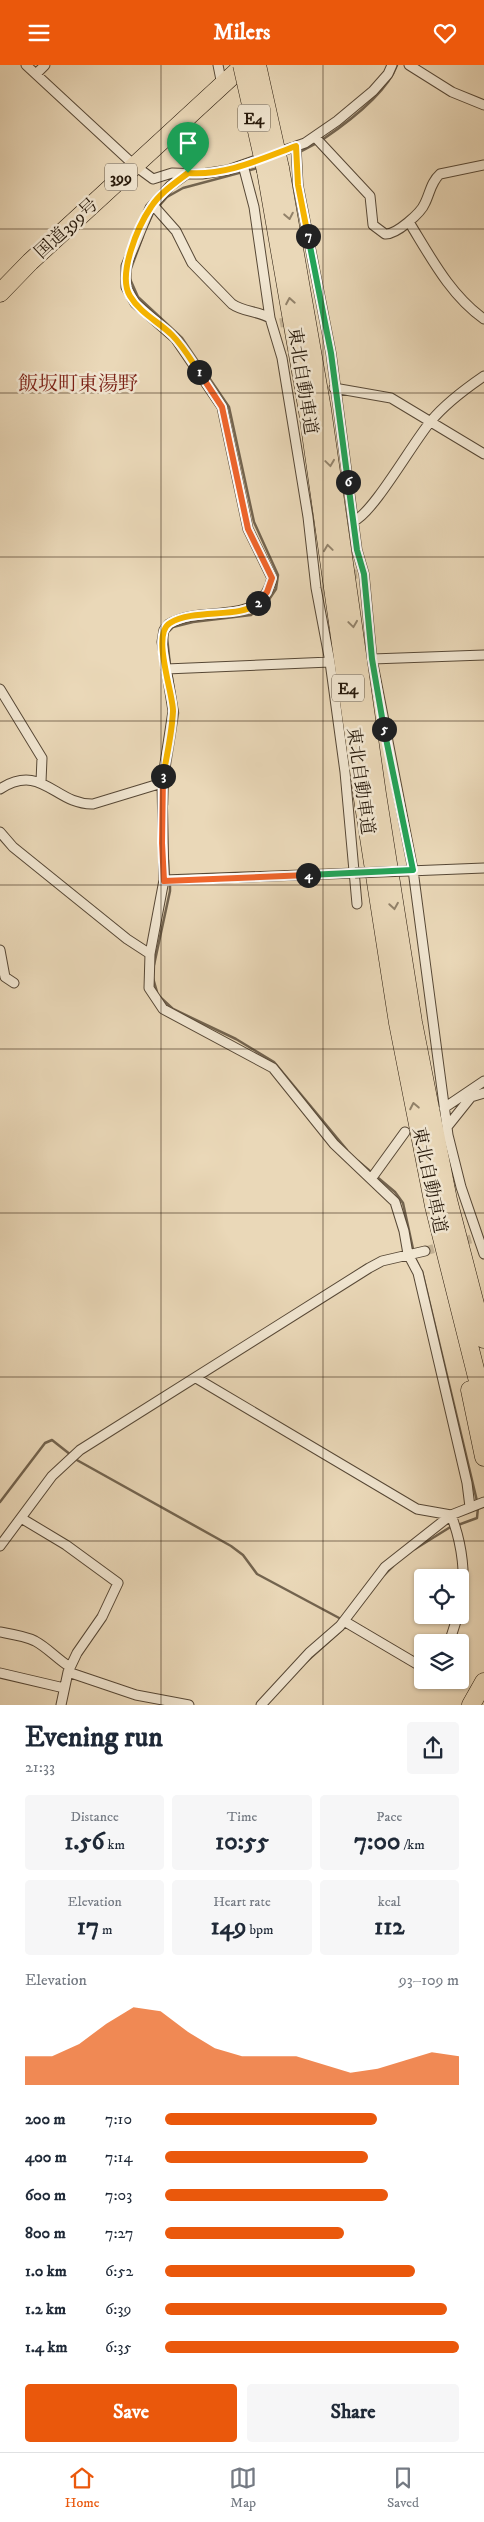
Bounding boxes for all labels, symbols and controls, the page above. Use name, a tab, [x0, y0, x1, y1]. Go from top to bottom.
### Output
icon: menu	[25, 19, 53, 47]
text: Milers	[214, 19, 270, 46]
icon: heart	[431, 19, 459, 47]
road number: E4	[238, 105, 270, 131]
pin	[167, 122, 209, 173]
icon: arrive	[174, 129, 202, 157]
road number: 399	[105, 163, 137, 190]
street label: 国道399号	[30, 194, 103, 264]
one-way arrow	[283, 212, 293, 221]
pin: 7	[296, 223, 320, 249]
text: 7	[305, 227, 312, 245]
one-way arrow	[285, 297, 295, 305]
street label: 東北自動車道	[283, 326, 321, 436]
pin: 1	[186, 359, 212, 385]
text: 1	[197, 363, 202, 381]
district label: 飯坂町東湯野	[18, 372, 138, 397]
one-way arrow	[325, 459, 335, 467]
pin: 6	[336, 469, 360, 495]
text: 6	[345, 473, 352, 491]
one-way arrow	[323, 544, 334, 552]
pin: 2	[246, 591, 270, 615]
text: 2	[255, 594, 262, 612]
one-way arrow	[347, 620, 358, 628]
road number: E4	[332, 675, 364, 701]
pin: 5	[372, 717, 396, 741]
text: 5	[381, 720, 388, 738]
street label: 東北自動車道	[342, 726, 378, 836]
pin: 3	[150, 763, 176, 789]
text: 3	[161, 767, 166, 785]
pin: 4	[296, 863, 320, 887]
text: 4	[304, 866, 313, 884]
one-way arrow	[388, 901, 398, 910]
one-way arrow	[409, 1102, 420, 1111]
street label: 東北自動車道	[407, 1125, 451, 1235]
map controls	[414, 1569, 469, 1689]
button: locate	[414, 1569, 469, 1624]
button: layers	[414, 1634, 469, 1689]
text: Evening run	[25, 1720, 163, 1755]
button: share	[407, 1722, 459, 1774]
text: 21:33	[25, 1757, 55, 1777]
text: Distance	[71, 1808, 119, 1826]
text: Time	[227, 1808, 257, 1826]
text: Pace	[376, 1808, 402, 1826]
text: 1.56	[64, 1826, 105, 1857]
text: 10:55	[215, 1826, 269, 1857]
text: 7:00	[354, 1826, 400, 1857]
text: km	[105, 1836, 125, 1854]
text: /km	[400, 1836, 425, 1854]
text: Elevation	[68, 1893, 122, 1911]
text: Heart rate	[213, 1893, 271, 1911]
text: kcal	[378, 1893, 401, 1911]
text: 17	[77, 1911, 99, 1942]
text: 149	[210, 1911, 246, 1942]
text: 112	[374, 1911, 405, 1942]
text: m	[99, 1921, 113, 1939]
text: bpm	[246, 1921, 274, 1939]
text: Elevation	[25, 1970, 87, 1990]
text: 93–109 m	[399, 1970, 459, 1990]
text: 200 m	[25, 2109, 66, 2129]
text: 7:10	[105, 2109, 132, 2129]
text: 400 m	[25, 2147, 67, 2167]
text: 7:14	[105, 2147, 133, 2167]
text: 600 m	[25, 2185, 66, 2205]
text: 7:03	[105, 2185, 132, 2205]
text: 800 m	[25, 2223, 66, 2243]
text: 7:27	[105, 2223, 134, 2243]
text: 1.0 km	[25, 2261, 67, 2281]
text: 6:52	[105, 2261, 133, 2281]
text: 1.2 km	[25, 2299, 66, 2319]
text: 6:39	[105, 2299, 131, 2319]
text: 1.4 km	[25, 2337, 67, 2357]
text: 6:35	[105, 2337, 131, 2357]
button: Save	[25, 2384, 237, 2442]
button: Share	[247, 2384, 459, 2442]
tab: Home	[65, 2464, 99, 2512]
tab: Map	[229, 2464, 257, 2512]
tab: Saved	[387, 2464, 419, 2512]

